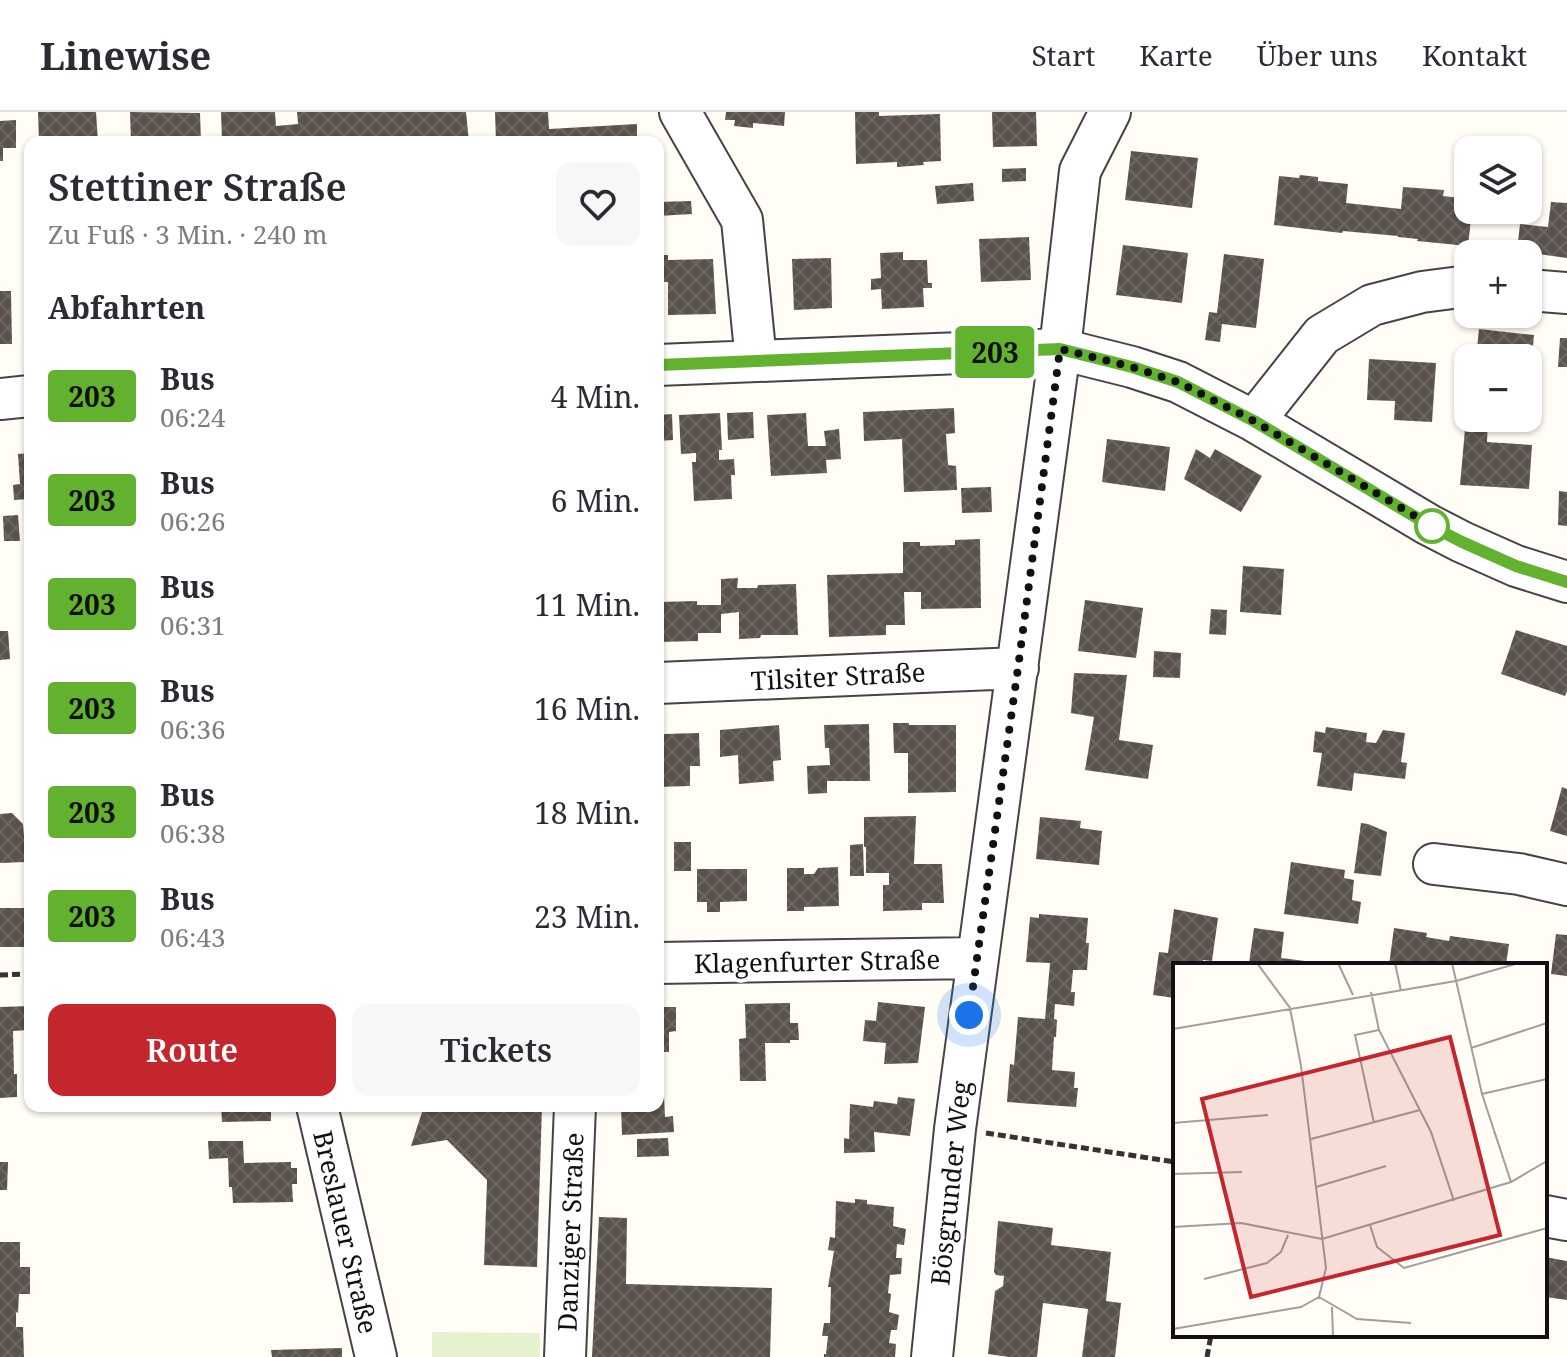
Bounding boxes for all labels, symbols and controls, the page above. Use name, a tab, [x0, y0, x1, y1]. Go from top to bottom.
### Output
text: Linewise	[40, 29, 211, 81]
text: Start	[1031, 36, 1095, 74]
text: Karte	[1139, 36, 1213, 74]
text: Über uns	[1257, 36, 1378, 74]
text: Kontakt	[1422, 36, 1527, 74]
map controls	[1454, 136, 1542, 432]
button: layers	[1454, 136, 1542, 224]
text: Stettiner Straße	[48, 160, 347, 212]
button: heart	[556, 162, 640, 246]
text: Zu Fuß · 3 Min. · 240 m	[48, 216, 328, 252]
button: +	[1454, 240, 1542, 328]
text: Abfahrten	[48, 287, 205, 328]
line badge: 203	[949, 326, 1041, 378]
text: 203	[971, 333, 1019, 371]
button: −	[1454, 344, 1542, 432]
text: Bus	[160, 358, 215, 399]
text: 4 Min.	[551, 376, 640, 417]
text: 203	[68, 377, 116, 415]
text: 06:24	[160, 399, 226, 435]
text: Bus	[160, 462, 215, 503]
text: 6 Min.	[551, 480, 640, 521]
text: 203	[68, 481, 116, 519]
text: 06:26	[160, 503, 226, 539]
unlabelled marker	[1415, 509, 1449, 543]
text: Bus	[160, 566, 215, 607]
text: 11 Min.	[534, 584, 640, 625]
text: 203	[68, 585, 116, 623]
text: 06:31	[160, 607, 226, 643]
street label: Tilsiter Straße	[750, 653, 926, 699]
text: Bus	[160, 670, 215, 711]
text: 16 Min.	[534, 688, 640, 729]
text: 203	[68, 689, 116, 727]
text: 06:36	[160, 711, 226, 747]
text: Bus	[160, 774, 215, 815]
text: 18 Min.	[534, 792, 640, 833]
text: 203	[68, 793, 116, 831]
text: 06:38	[160, 815, 226, 851]
text: Bus	[160, 878, 215, 919]
text: 23 Min.	[534, 896, 640, 937]
text: 203	[68, 897, 116, 935]
text: 06:43	[160, 919, 226, 955]
street label: Klagenfurter Straße	[694, 941, 940, 981]
inset map	[1173, 963, 1547, 1337]
your location	[949, 995, 989, 1035]
button: Route	[48, 1004, 336, 1096]
button: Tickets	[352, 1004, 640, 1096]
street label: Bösgrunder Weg	[921, 1079, 979, 1287]
street label: Breslauer Straße	[305, 1127, 387, 1337]
street label: Danziger Straße	[549, 1132, 591, 1332]

